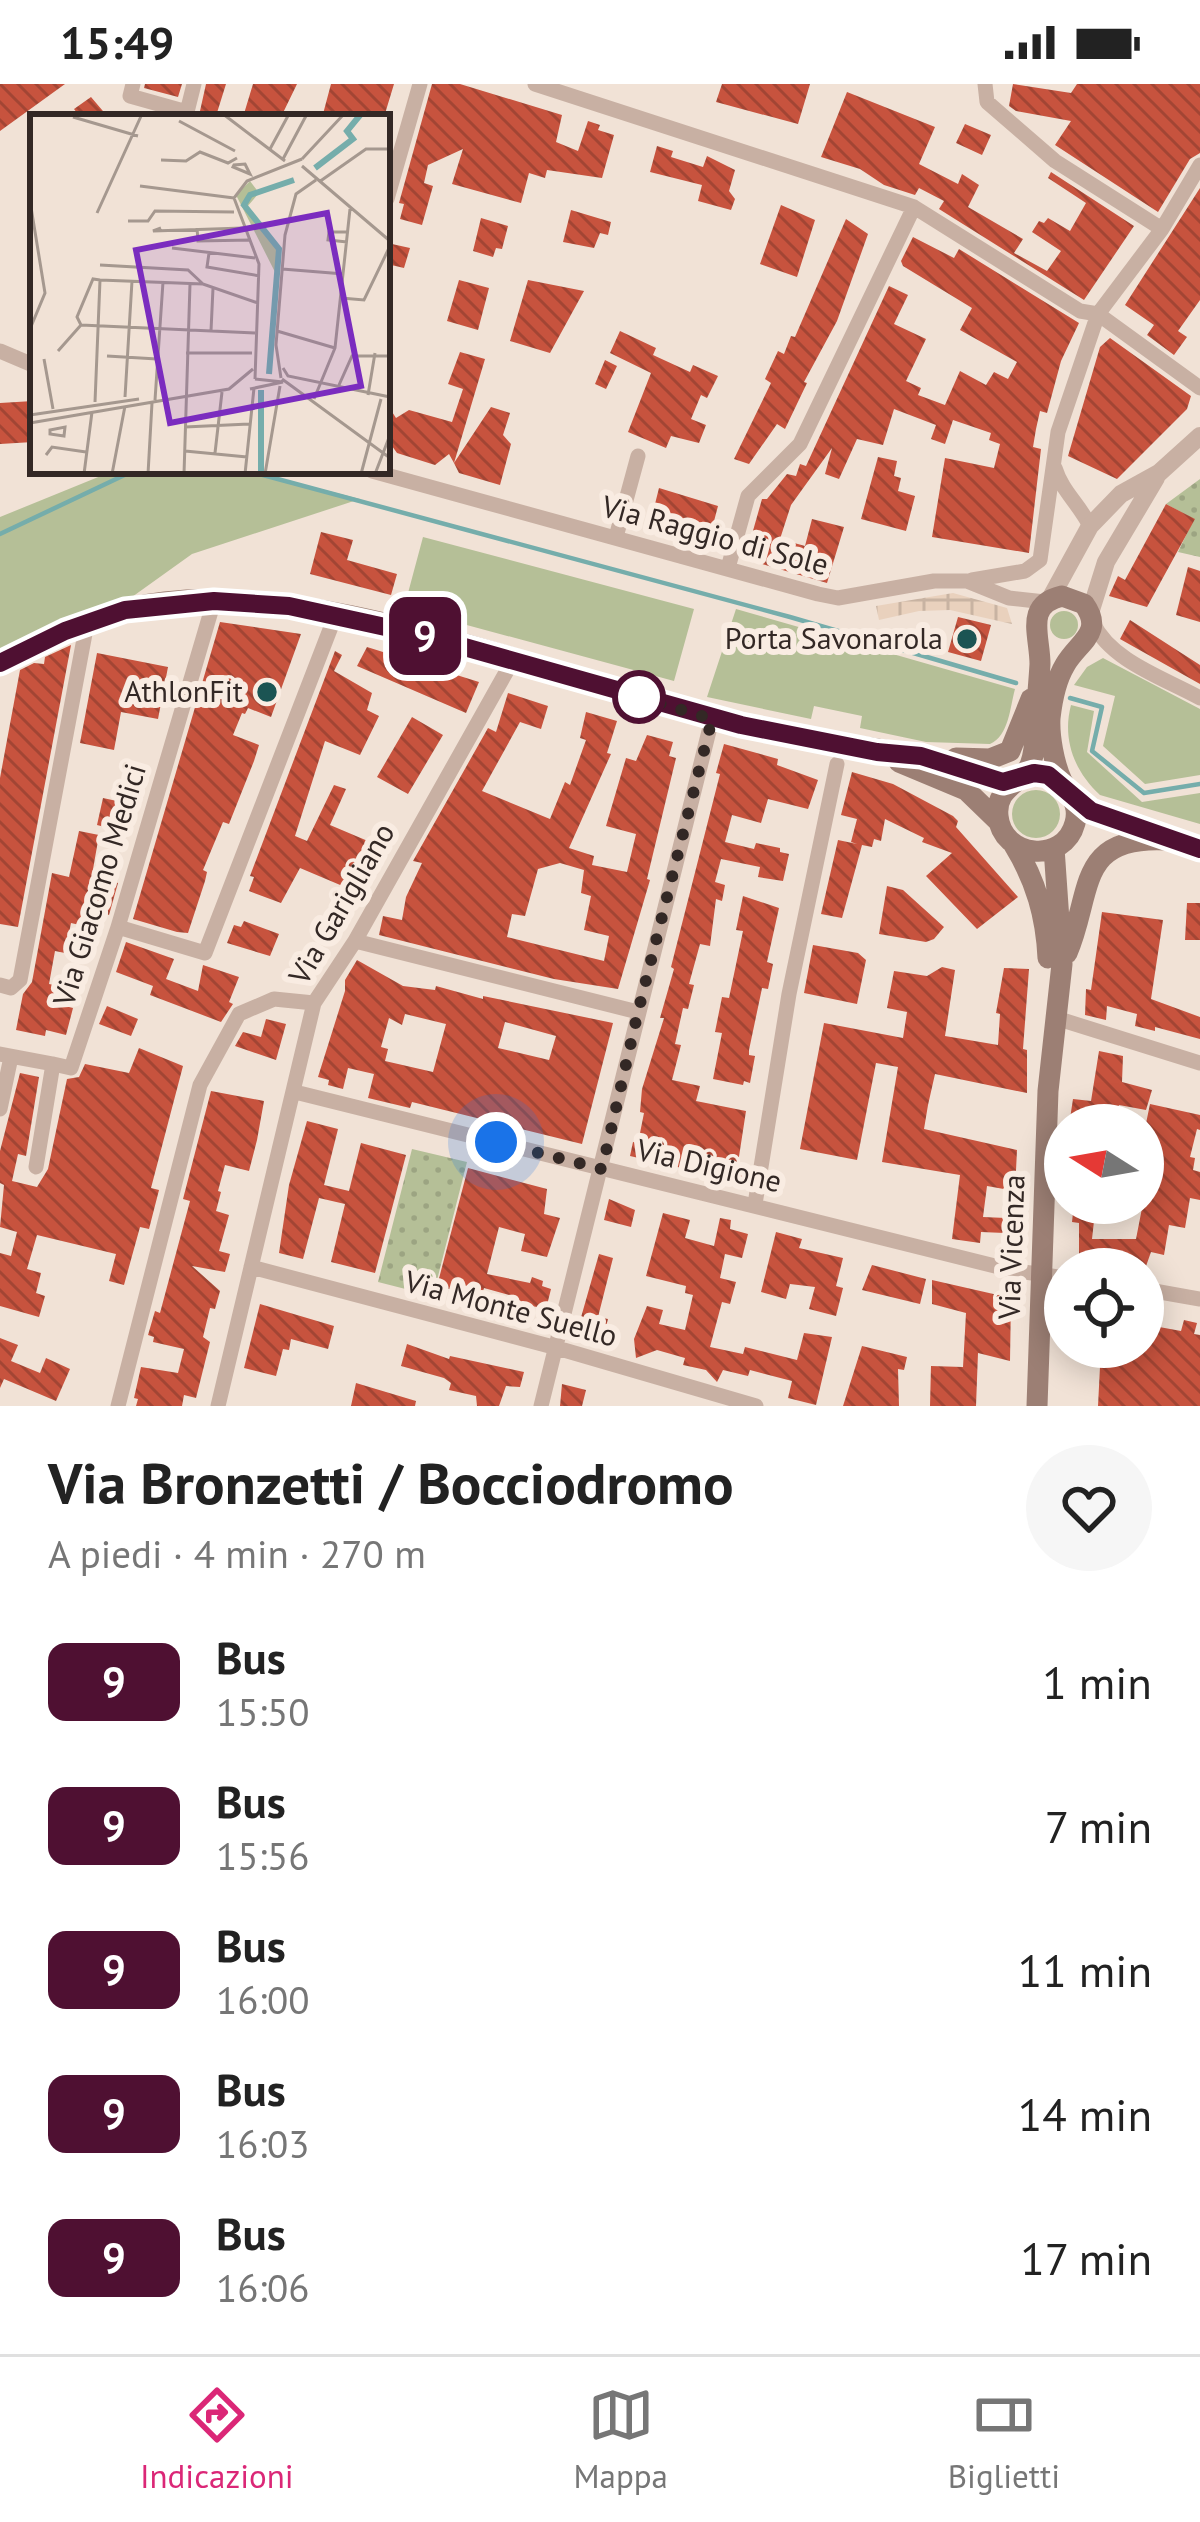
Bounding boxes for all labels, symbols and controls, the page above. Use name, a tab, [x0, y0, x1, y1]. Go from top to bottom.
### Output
text: 15:49	[60, 13, 174, 71]
inset map	[30, 114, 390, 474]
street label: Via Raggio di Sole	[597, 485, 833, 584]
line badge: 9	[386, 597, 464, 675]
text: 9	[413, 608, 437, 663]
place label: Porta Savonarola	[725, 618, 943, 657]
marker: Porta Savonarola	[954, 626, 980, 652]
place label: AthlonFit	[124, 671, 243, 710]
unlabelled marker	[614, 672, 664, 722]
marker: AthlonFit	[254, 679, 280, 705]
street label: Via Giacomo Medici	[43, 759, 154, 1011]
street label: Via Garigliano	[278, 816, 403, 992]
north arrow	[1044, 1104, 1164, 1224]
map controls	[1044, 1104, 1164, 1368]
your location	[466, 1112, 526, 1172]
street label: Via Digione	[632, 1129, 786, 1200]
street label: Via Vicenza	[988, 1174, 1033, 1321]
button: locate	[1044, 1248, 1164, 1368]
street label: Via Monte Suello	[400, 1260, 622, 1355]
button: heart	[1026, 1445, 1152, 1571]
text: Via Bronzetti / Bocciodromo	[48, 1446, 734, 1520]
text: A piedi · 4 min · 270 m	[48, 1528, 426, 1579]
text: Bus	[216, 1628, 286, 1686]
text: 1 min	[1042, 1653, 1152, 1711]
text: 9	[102, 1654, 126, 1709]
text: 15:50	[216, 1686, 310, 1737]
text: Bus	[216, 1772, 286, 1830]
text: 7 min	[1045, 1797, 1152, 1855]
text: 9	[102, 1798, 126, 1853]
text: 15:56	[216, 1830, 310, 1881]
text: Bus	[216, 1916, 286, 1974]
text: 11 min	[1018, 1941, 1152, 1999]
text: 9	[102, 1942, 126, 1997]
text: 16:00	[216, 1974, 310, 2025]
text: Bus	[216, 2060, 286, 2118]
text: 14 min	[1018, 2085, 1152, 2143]
text: 9	[102, 2086, 126, 2141]
text: 16:03	[216, 2118, 310, 2169]
text: Bus	[216, 2204, 286, 2262]
text: 17 min	[1020, 2229, 1152, 2287]
text: 9	[102, 2230, 126, 2285]
text: 16:06	[216, 2262, 310, 2313]
tab: Indicazioni	[140, 2382, 294, 2497]
tab: Mappa	[573, 2382, 668, 2497]
tab: Biglietti	[948, 2382, 1060, 2497]

